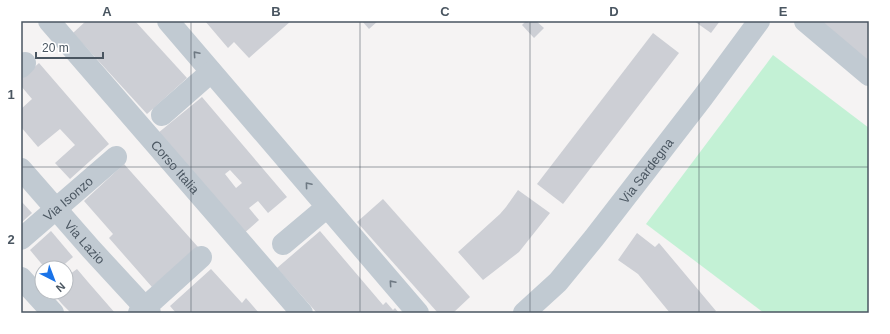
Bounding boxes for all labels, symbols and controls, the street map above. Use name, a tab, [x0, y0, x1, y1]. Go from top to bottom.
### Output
text: A	[102, 4, 112, 19]
text: B	[271, 4, 281, 19]
text: C	[440, 4, 450, 19]
text: D	[609, 4, 619, 19]
text: E	[779, 4, 788, 19]
scale bar	[36, 34, 103, 60]
text: 20 m	[42, 41, 69, 55]
one-way arrow	[194, 51, 201, 59]
text: 1	[7, 87, 15, 102]
street label: Via Sardegna	[616, 134, 677, 206]
street label: Corso Italia	[148, 137, 203, 197]
street label: Via Isonzo	[40, 173, 96, 224]
one-way arrow	[305, 182, 312, 189]
street label: Via Lazio	[62, 217, 108, 267]
text: 2	[7, 232, 15, 247]
north arrow	[34, 260, 74, 300]
text: N	[54, 280, 68, 295]
one-way arrow	[390, 281, 397, 288]

